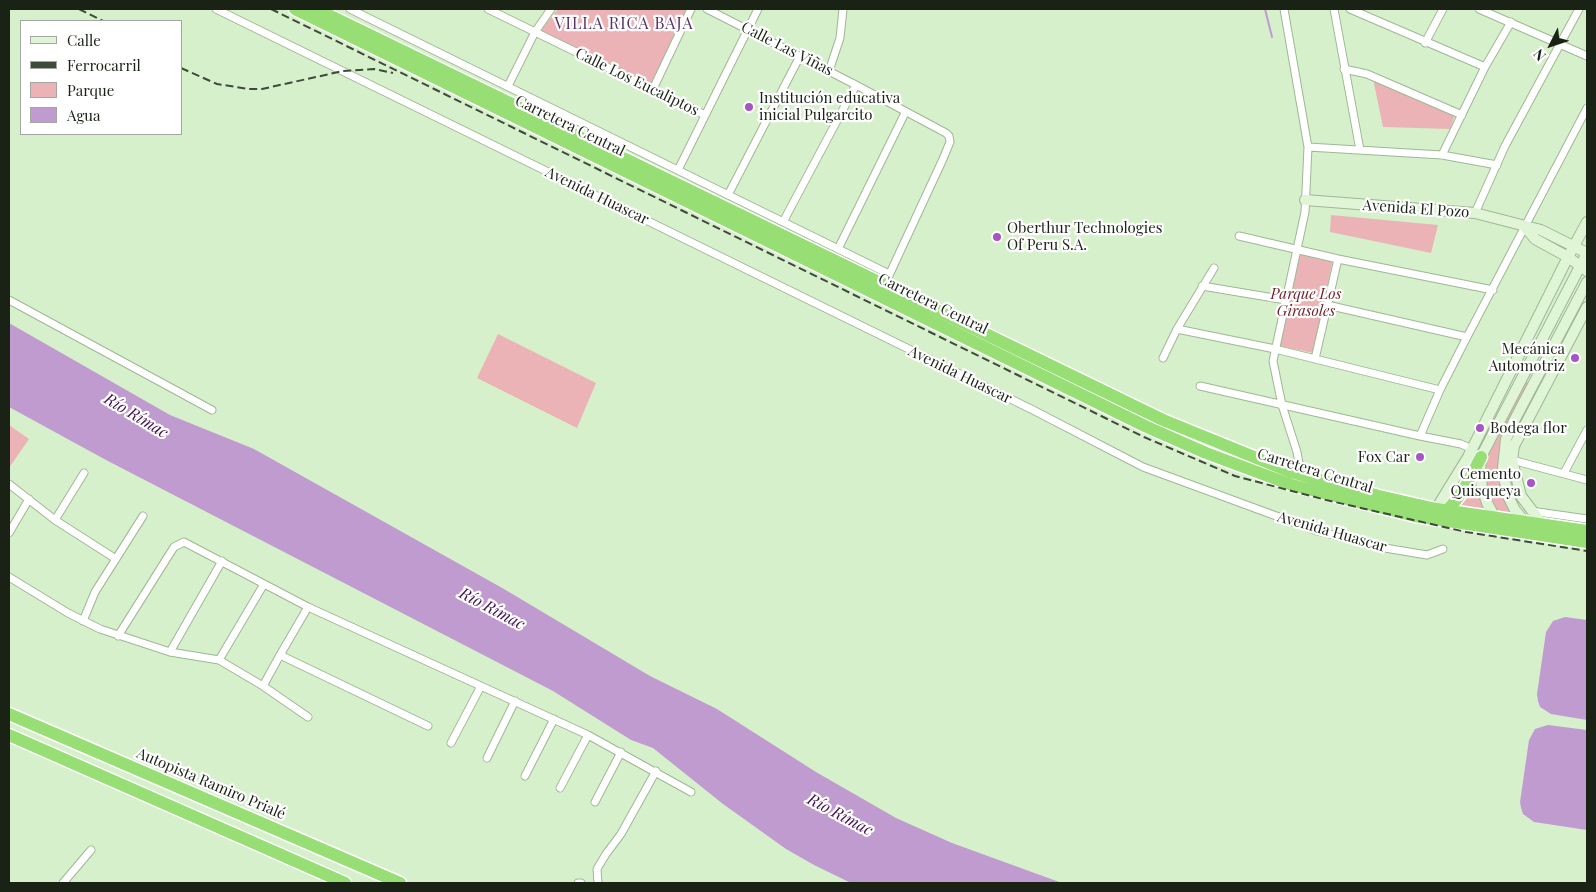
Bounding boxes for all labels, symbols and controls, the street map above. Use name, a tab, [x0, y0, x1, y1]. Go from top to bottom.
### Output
district label: VILLA RICA BAJA	[553, 14, 695, 34]
street label: Calle Las Viñas	[738, 18, 836, 80]
legend	[20, 20, 182, 135]
north arrow	[1526, 20, 1576, 70]
text: Calle	[67, 30, 101, 50]
street label: Calle Los Eucaliptos	[572, 44, 702, 120]
text: N	[1529, 45, 1550, 65]
text: Ferrocarril	[67, 55, 141, 75]
text: Parque	[67, 80, 114, 100]
place label: Institución educativa inicial Pulgarcito	[759, 89, 900, 124]
street label: Carretera Central	[512, 92, 628, 160]
marker: Institución educativa inicial Pulgarcito	[743, 101, 755, 113]
text: Agua	[67, 105, 101, 125]
street label: Avenida Huascar	[542, 163, 652, 229]
street label: Avenida El Pozo	[1362, 196, 1470, 222]
place label: Oberthur Technologies Of Peru S.A.	[1007, 219, 1162, 254]
marker: Oberthur Technologies Of Peru S.A.	[991, 231, 1003, 243]
street label: Carretera Central	[875, 270, 991, 338]
park label: Parque Los Girasoles	[1271, 285, 1341, 320]
place label: Mecánica Automotriz	[1489, 340, 1565, 375]
street label: Avenida Huascar	[905, 342, 1015, 408]
marker: Mecánica Automotriz	[1569, 352, 1581, 364]
water label: Río Rímac	[101, 389, 171, 443]
place label: Bodega flor	[1490, 419, 1567, 437]
marker: Bodega flor	[1474, 422, 1486, 434]
street label: Carretera Central	[1255, 445, 1375, 497]
place label: Fox Car	[1358, 448, 1410, 466]
marker: Fox Car	[1414, 451, 1426, 463]
place label: Cemento Quisqueya	[1451, 465, 1521, 500]
marker: Cemento Quisqueya	[1525, 477, 1537, 489]
street label: Avenida Huascar	[1275, 508, 1389, 556]
water label: Río Rímac	[456, 584, 528, 634]
street label: Autopista Ramiro Prialé	[134, 744, 288, 824]
water label: Río Rímac	[804, 790, 876, 840]

